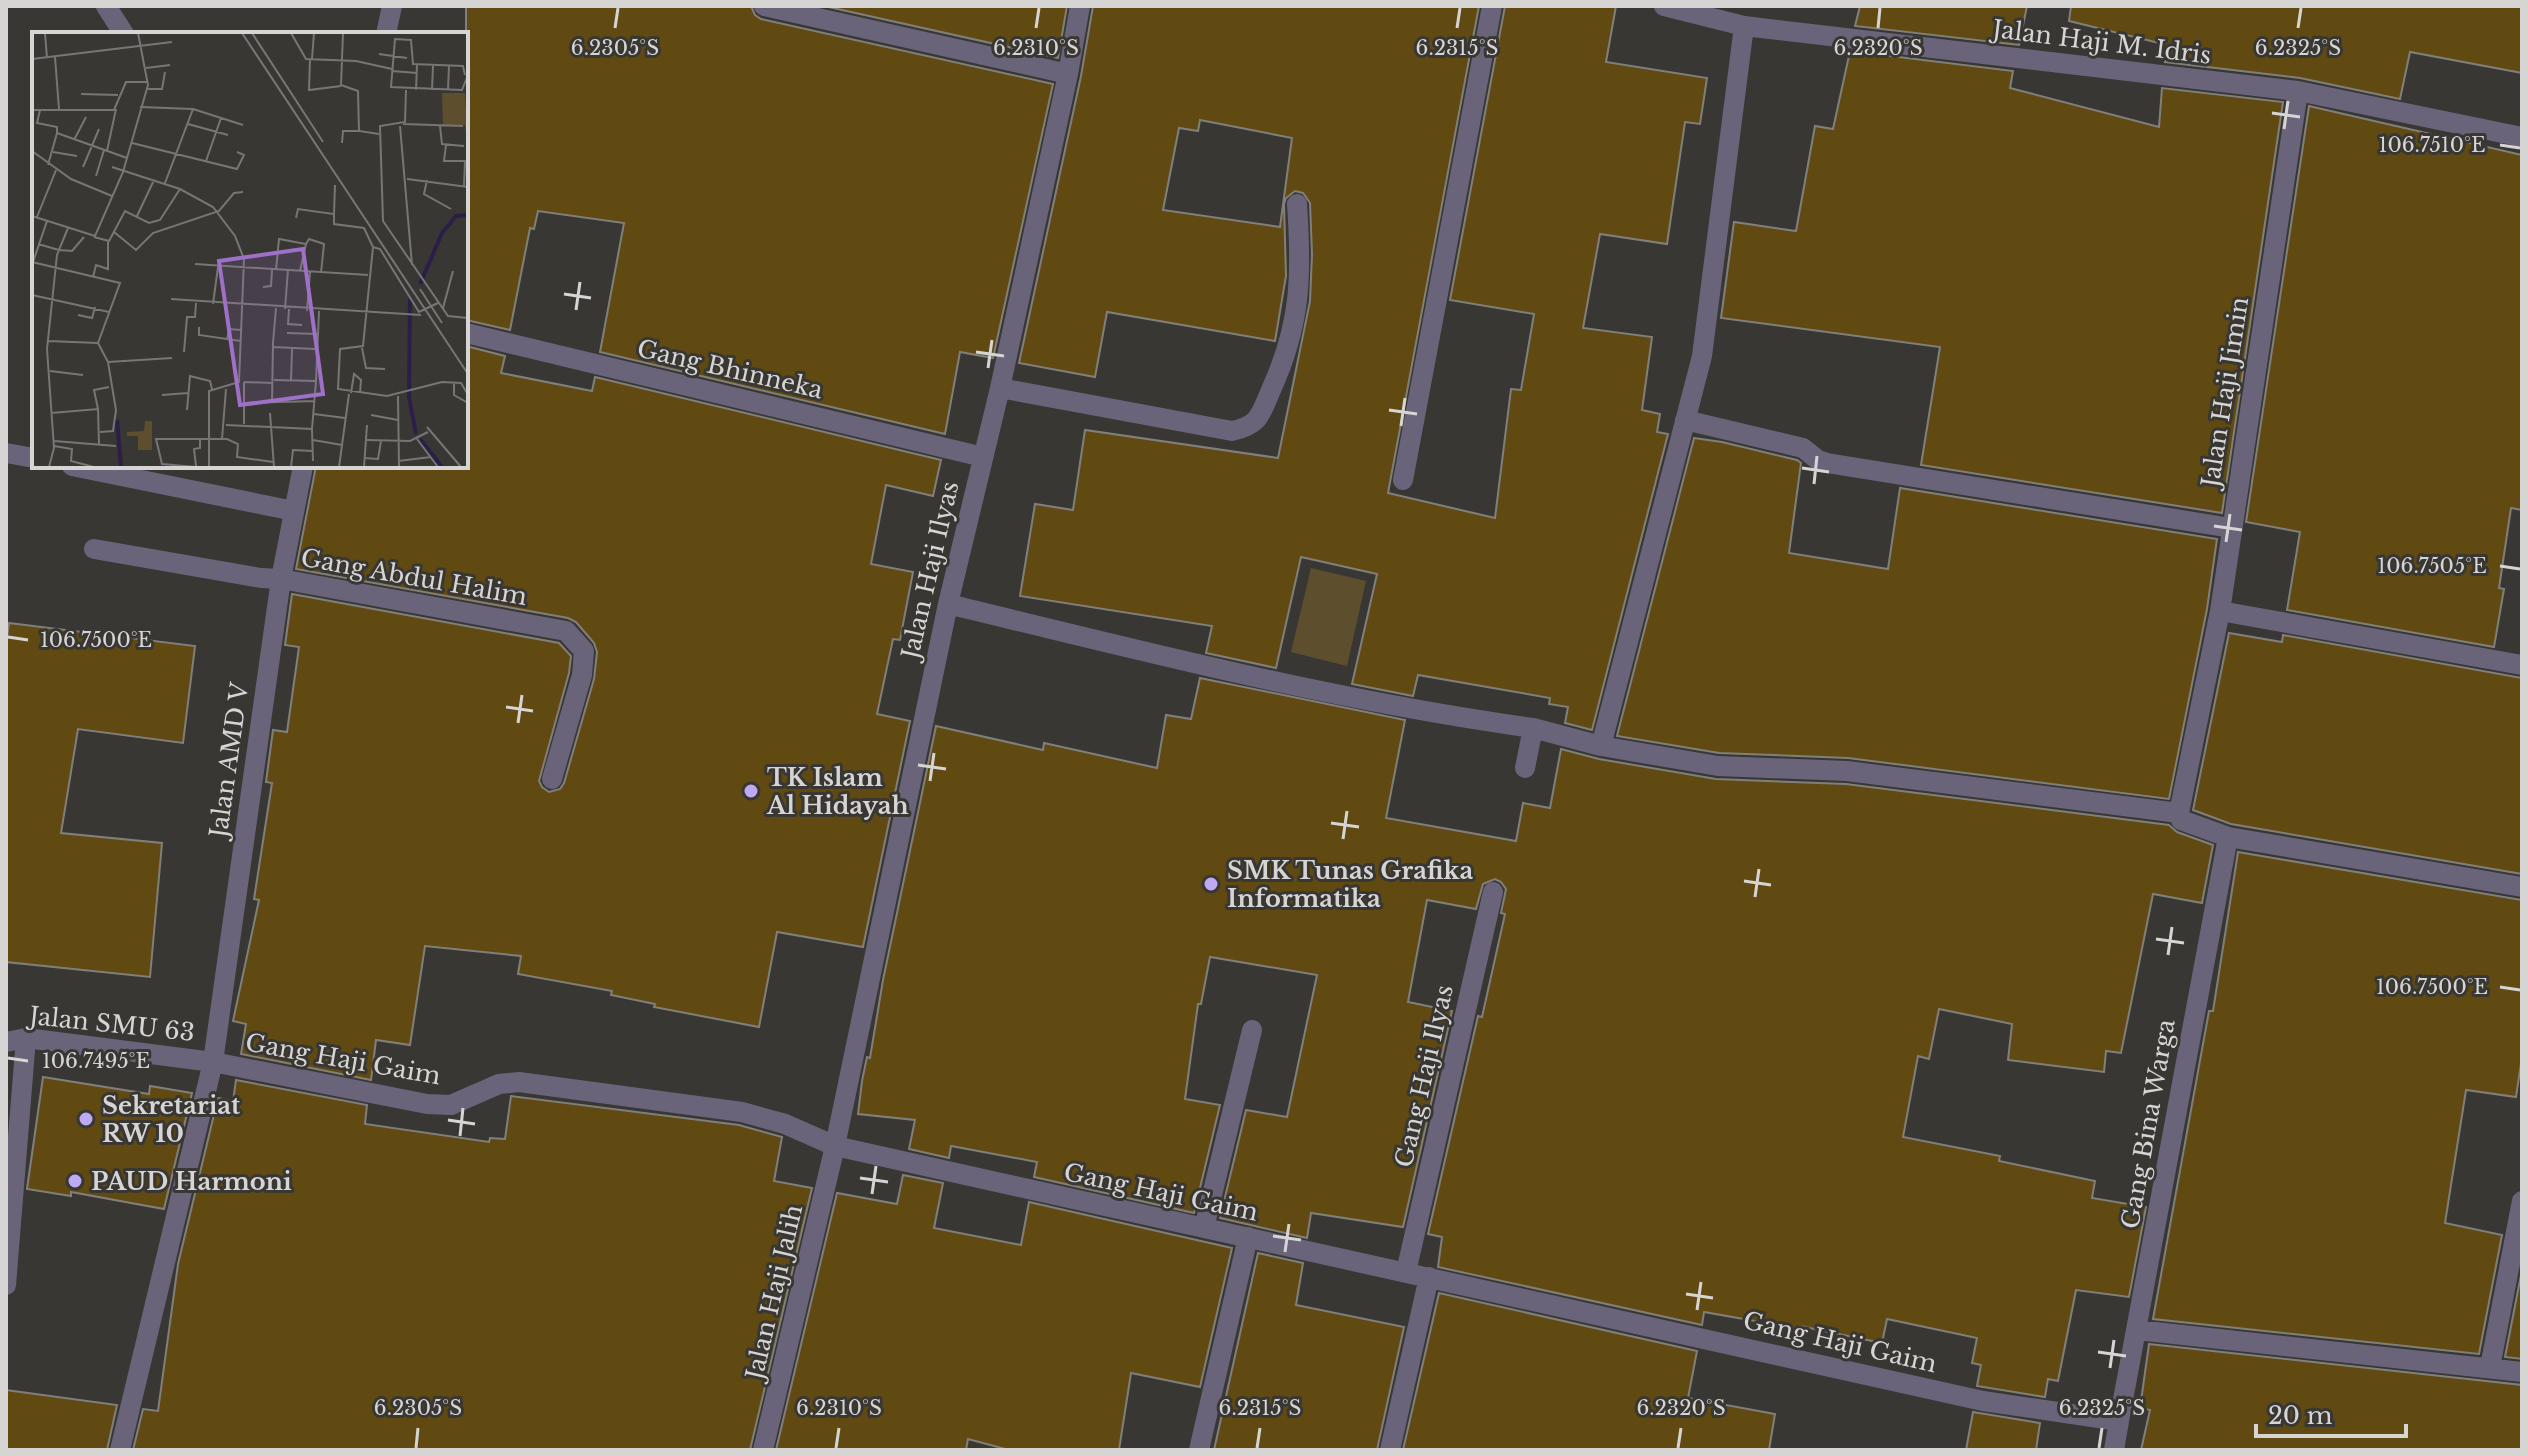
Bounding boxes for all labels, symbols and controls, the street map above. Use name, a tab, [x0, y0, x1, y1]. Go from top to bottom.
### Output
street label: Jalan Haji M. Idris	[1988, 14, 2213, 70]
inset map	[32, 32, 468, 468]
text: 6.2305°S	[571, 36, 659, 60]
text: 6.2310°S	[993, 36, 1079, 60]
text: 6.2315°S	[1416, 36, 1498, 60]
text: 6.2320°S	[1833, 36, 1923, 60]
text: 6.2325°S	[2255, 36, 2341, 60]
text: 106.7510°E	[2379, 133, 2485, 157]
street label: Jalan Haji Jimin	[2195, 295, 2254, 492]
street label: Gang Bhinneka	[634, 334, 826, 405]
street label: Jalan Haji Ilyas	[895, 478, 965, 664]
street label: Gang Abdul Halim	[299, 543, 530, 611]
text: 106.7505°E	[2377, 554, 2487, 578]
text: 106.7500°E	[40, 628, 152, 652]
street label: Jalan AMD V	[203, 680, 254, 842]
place label: TK Islam Al Hidayah	[766, 763, 909, 820]
marker: TK Islam Al Hidayah	[742, 782, 760, 800]
place label: SMK Tunas Grafika Informatika	[1227, 856, 1474, 913]
marker: SMK Tunas Grafika Informatika	[1202, 875, 1220, 893]
text: 106.7500°E	[2376, 975, 2488, 999]
street label: Gang Haji Ilyas	[1389, 982, 1459, 1170]
street label: Jalan SMU 63	[25, 1001, 196, 1047]
street label: Gang Bina Warga	[2115, 1016, 2181, 1231]
street label: Gang Haji Gaim	[243, 1028, 443, 1090]
text: 106.7495°E	[42, 1049, 150, 1073]
place label: Sekretariat RW 10	[102, 1091, 241, 1148]
marker: Sekretariat RW 10	[77, 1110, 95, 1128]
street label: Gang Haji Gaim	[1061, 1157, 1261, 1227]
place label: PAUD Harmoni	[91, 1167, 292, 1196]
marker: PAUD Harmoni	[66, 1172, 84, 1190]
street label: Jalan Haji Jalih	[739, 1202, 808, 1385]
street label: Gang Haji Gaim	[1740, 1306, 1940, 1378]
scale bar	[2256, 1388, 2406, 1438]
text: 6.2305°S	[374, 1396, 462, 1420]
text: 6.2310°S	[796, 1396, 882, 1420]
text: 6.2315°S	[1219, 1396, 1301, 1420]
text: 6.2320°S	[1636, 1396, 1726, 1420]
text: 6.2325°S	[2059, 1396, 2145, 1420]
text: 20 m	[2268, 1401, 2333, 1430]

